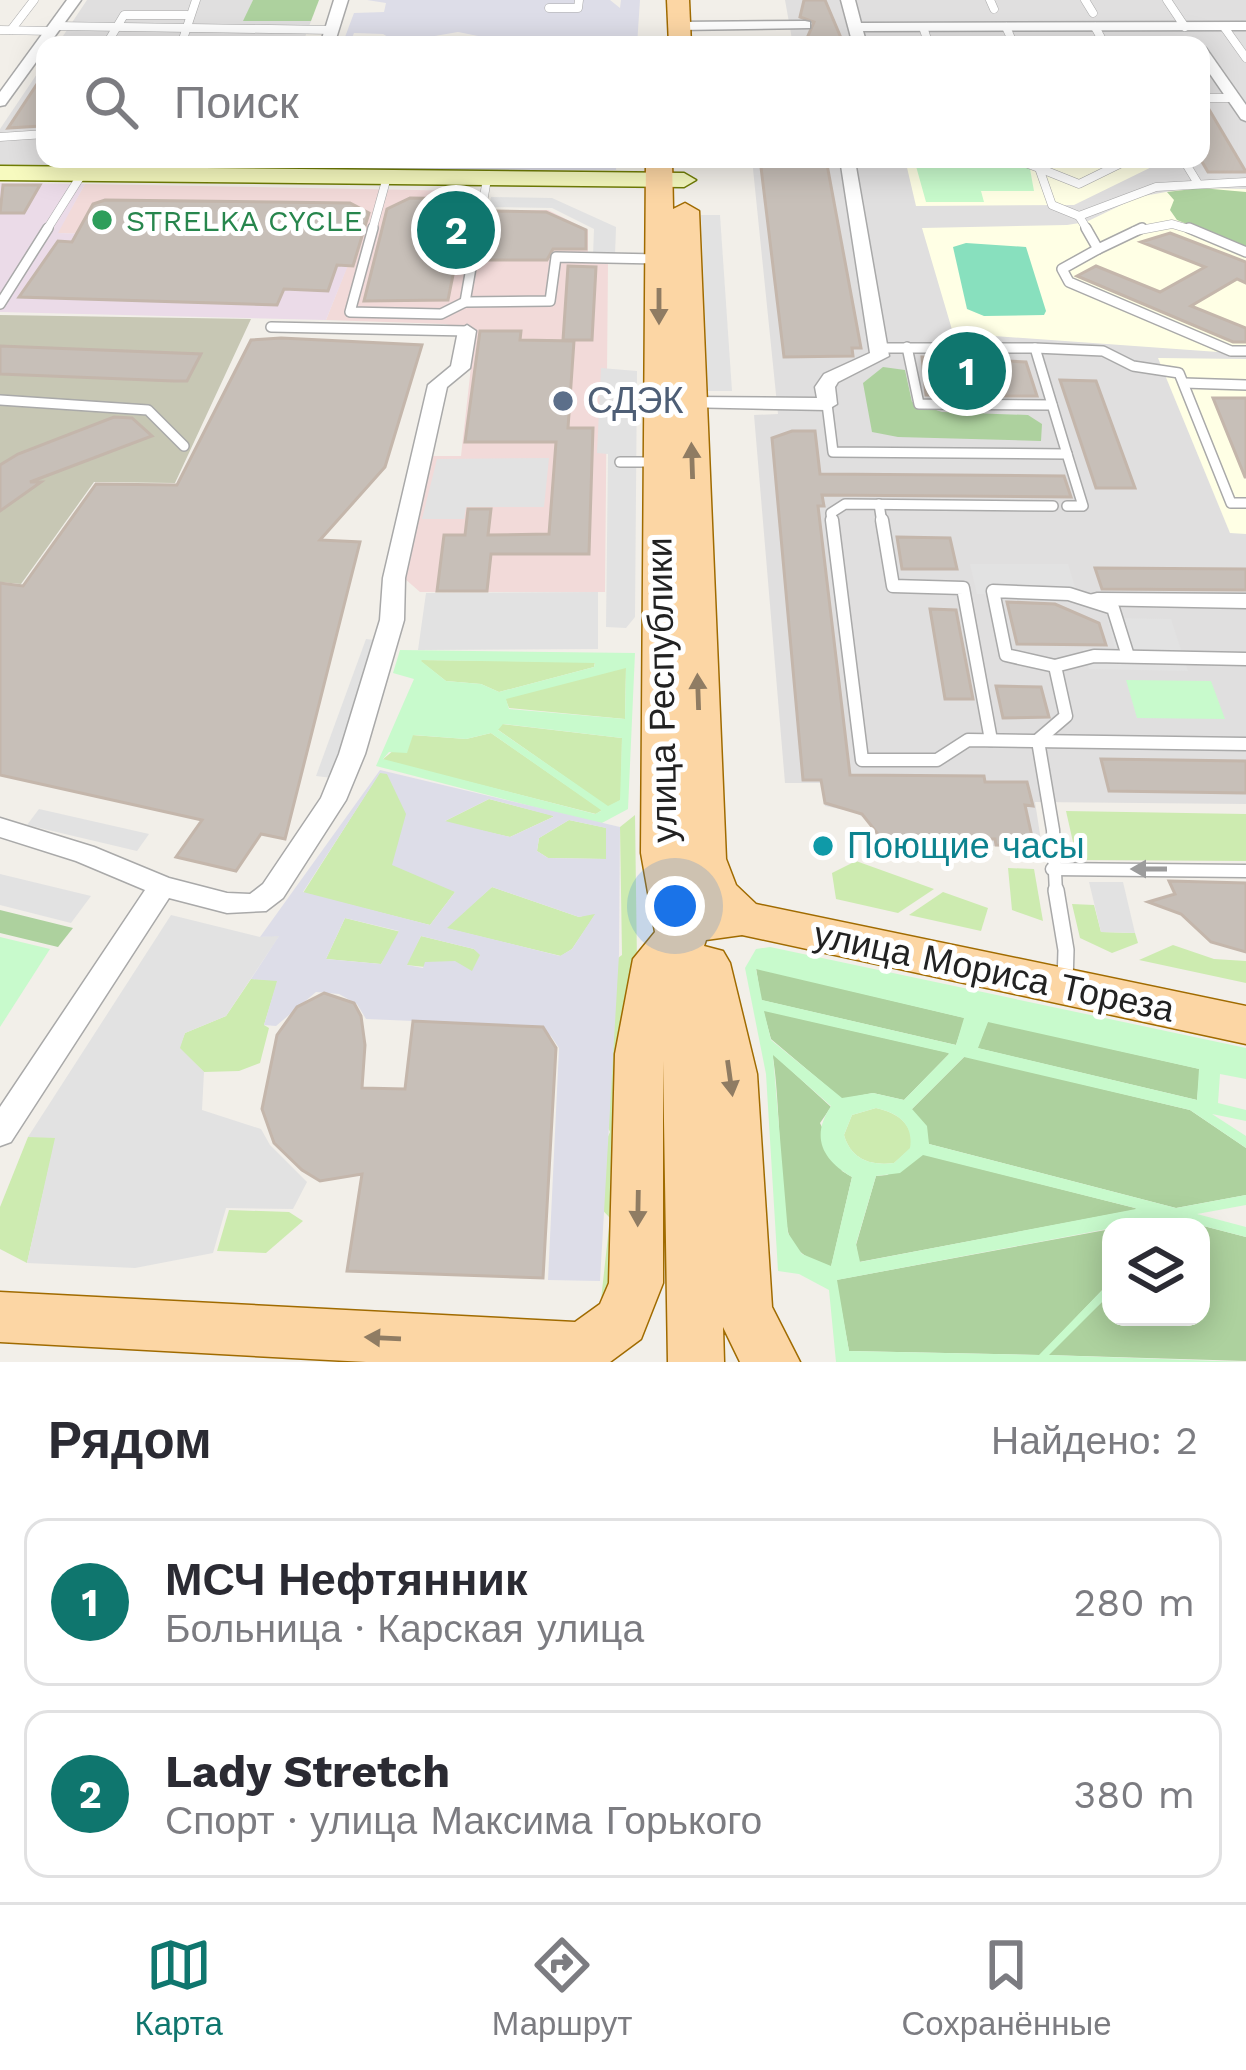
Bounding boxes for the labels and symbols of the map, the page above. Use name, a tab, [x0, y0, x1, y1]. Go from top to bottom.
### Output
pin: 2	[417, 185, 495, 275]
place label: STRELKA CYCLE	[126, 203, 363, 238]
marker: STRELKA CYCLE	[89, 207, 115, 233]
one-way arrow	[649, 288, 669, 326]
pin: 1	[928, 326, 1006, 416]
place label: СДЭК	[587, 380, 683, 422]
marker: СДЭК	[550, 388, 576, 414]
one-way arrow	[682, 441, 701, 479]
street label: улица Республики	[638, 537, 686, 843]
one-way arrow	[688, 672, 707, 710]
place label: Поющие часы	[847, 825, 1085, 867]
marker: Поющие часы	[810, 833, 836, 859]
one-way arrow	[1129, 859, 1167, 879]
your location	[645, 876, 705, 936]
street label: улица Мориса Тореза	[810, 913, 1179, 1031]
one-way arrow	[721, 1060, 740, 1097]
one-way arrow	[628, 1190, 647, 1228]
one-way arrow	[363, 1328, 401, 1347]

